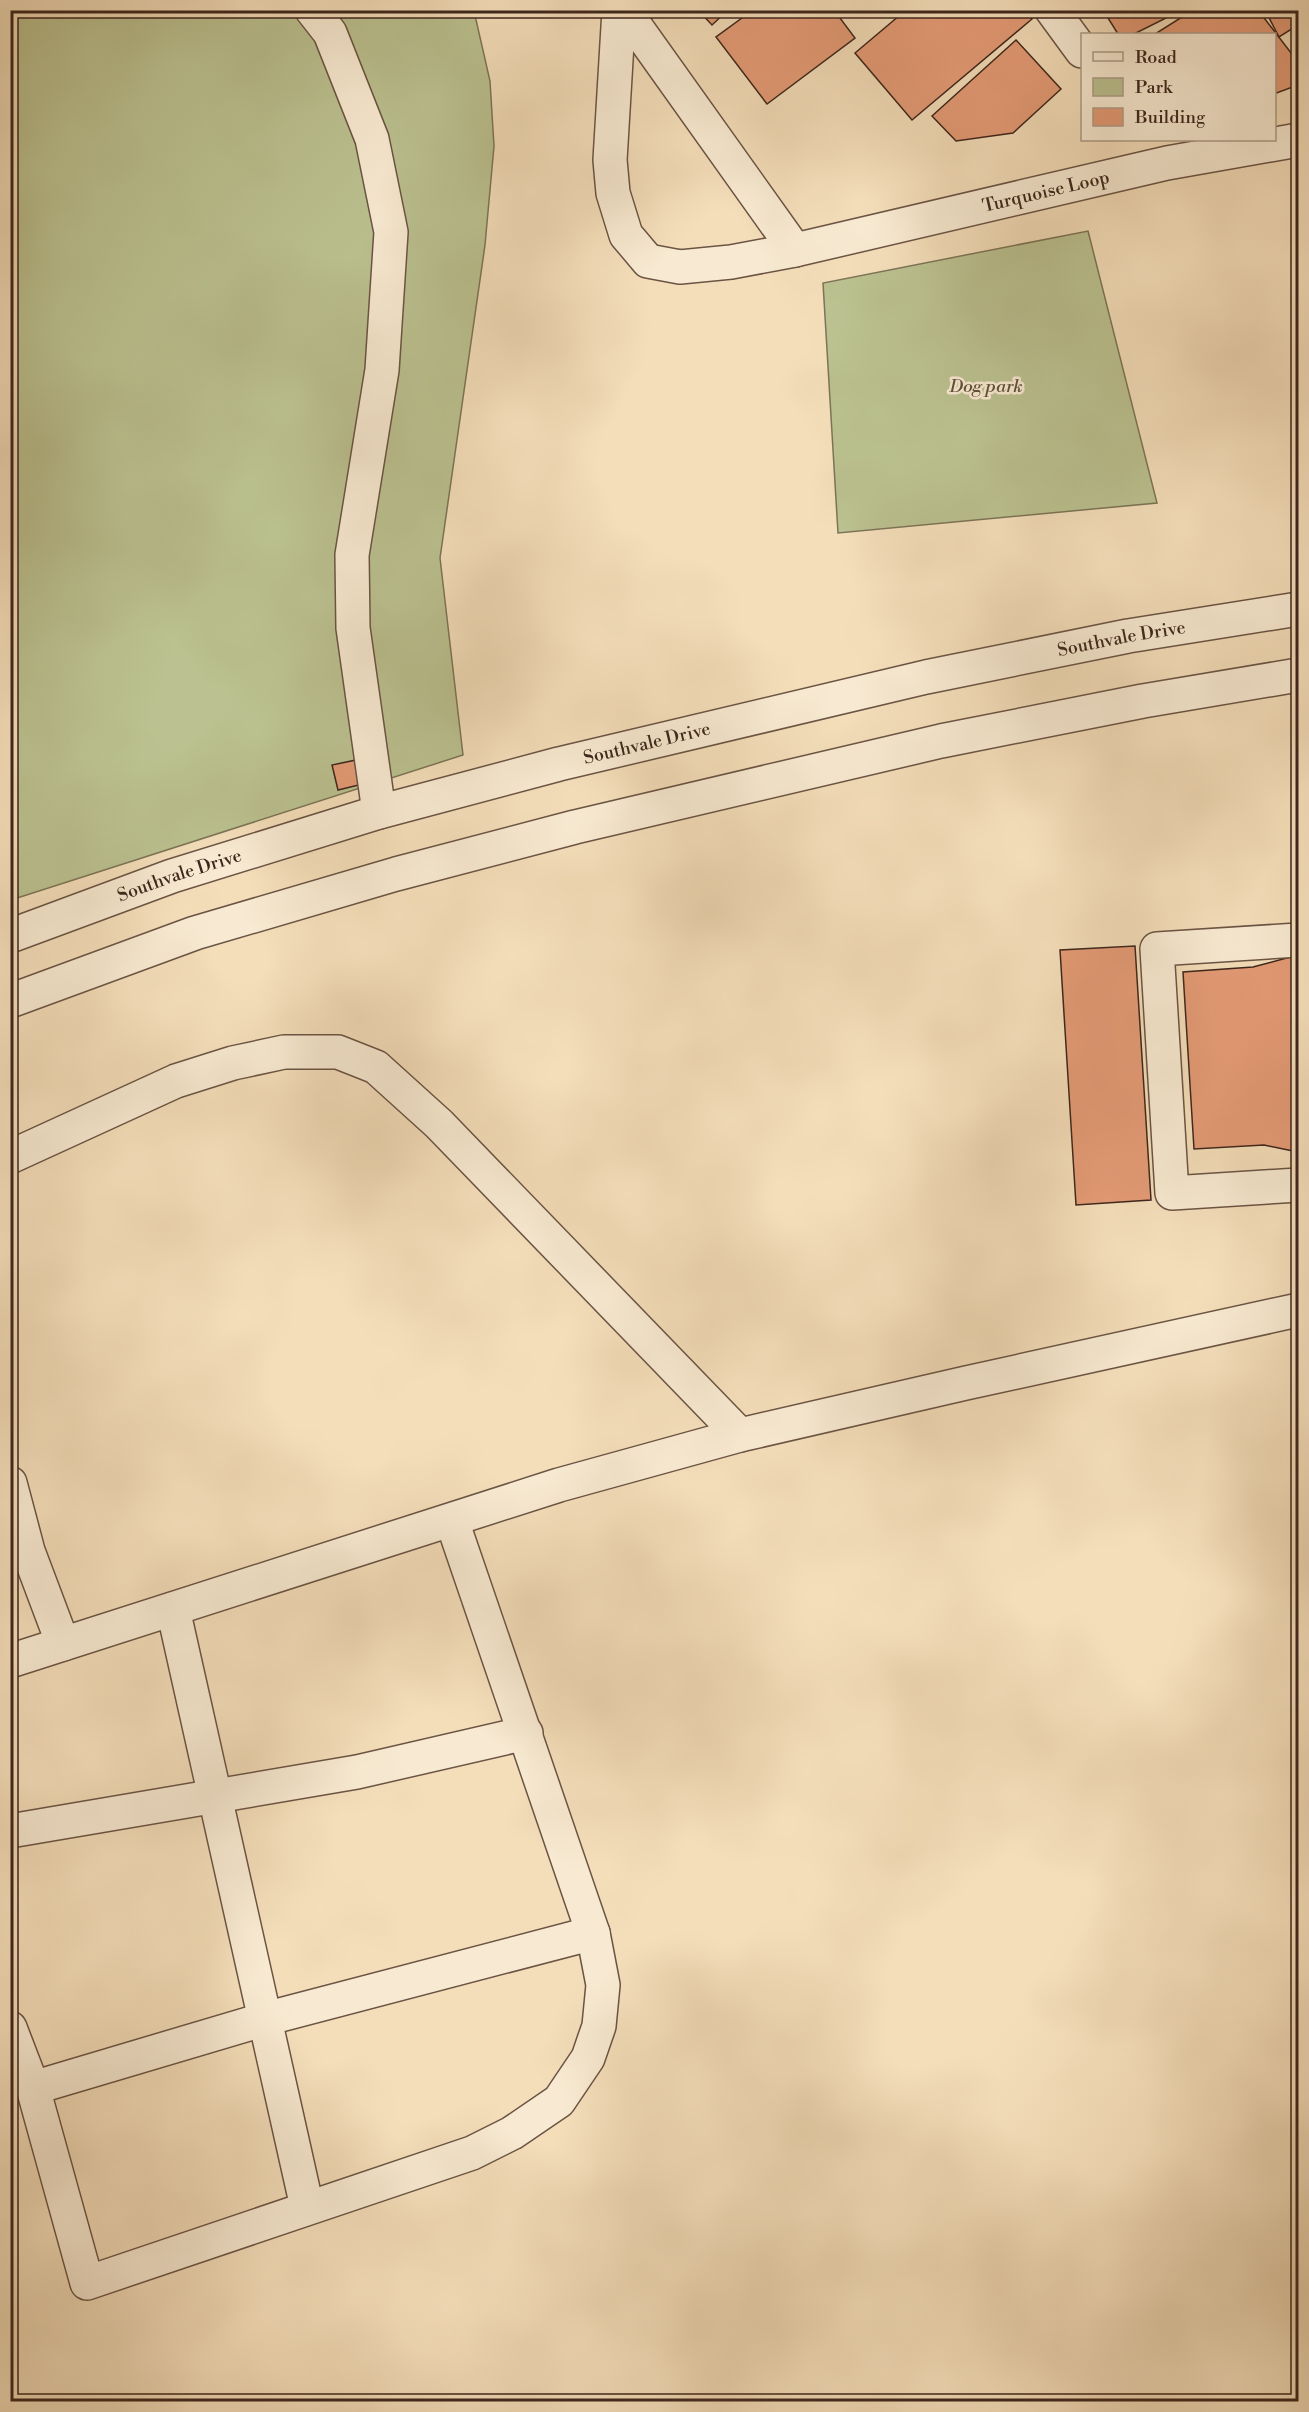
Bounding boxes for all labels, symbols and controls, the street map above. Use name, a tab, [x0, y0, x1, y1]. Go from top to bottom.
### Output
legend	[1081, 33, 1276, 141]
text: Road	[1135, 46, 1178, 69]
text: Park	[1135, 76, 1174, 99]
text: Building	[1134, 106, 1206, 129]
street label: Turquoise Loop	[980, 166, 1112, 218]
park label: Dog park	[948, 375, 1023, 398]
street label: Southvale Drive	[1055, 616, 1187, 662]
street label: Southvale Drive	[581, 717, 713, 770]
street label: Southvale Drive	[114, 844, 245, 907]

